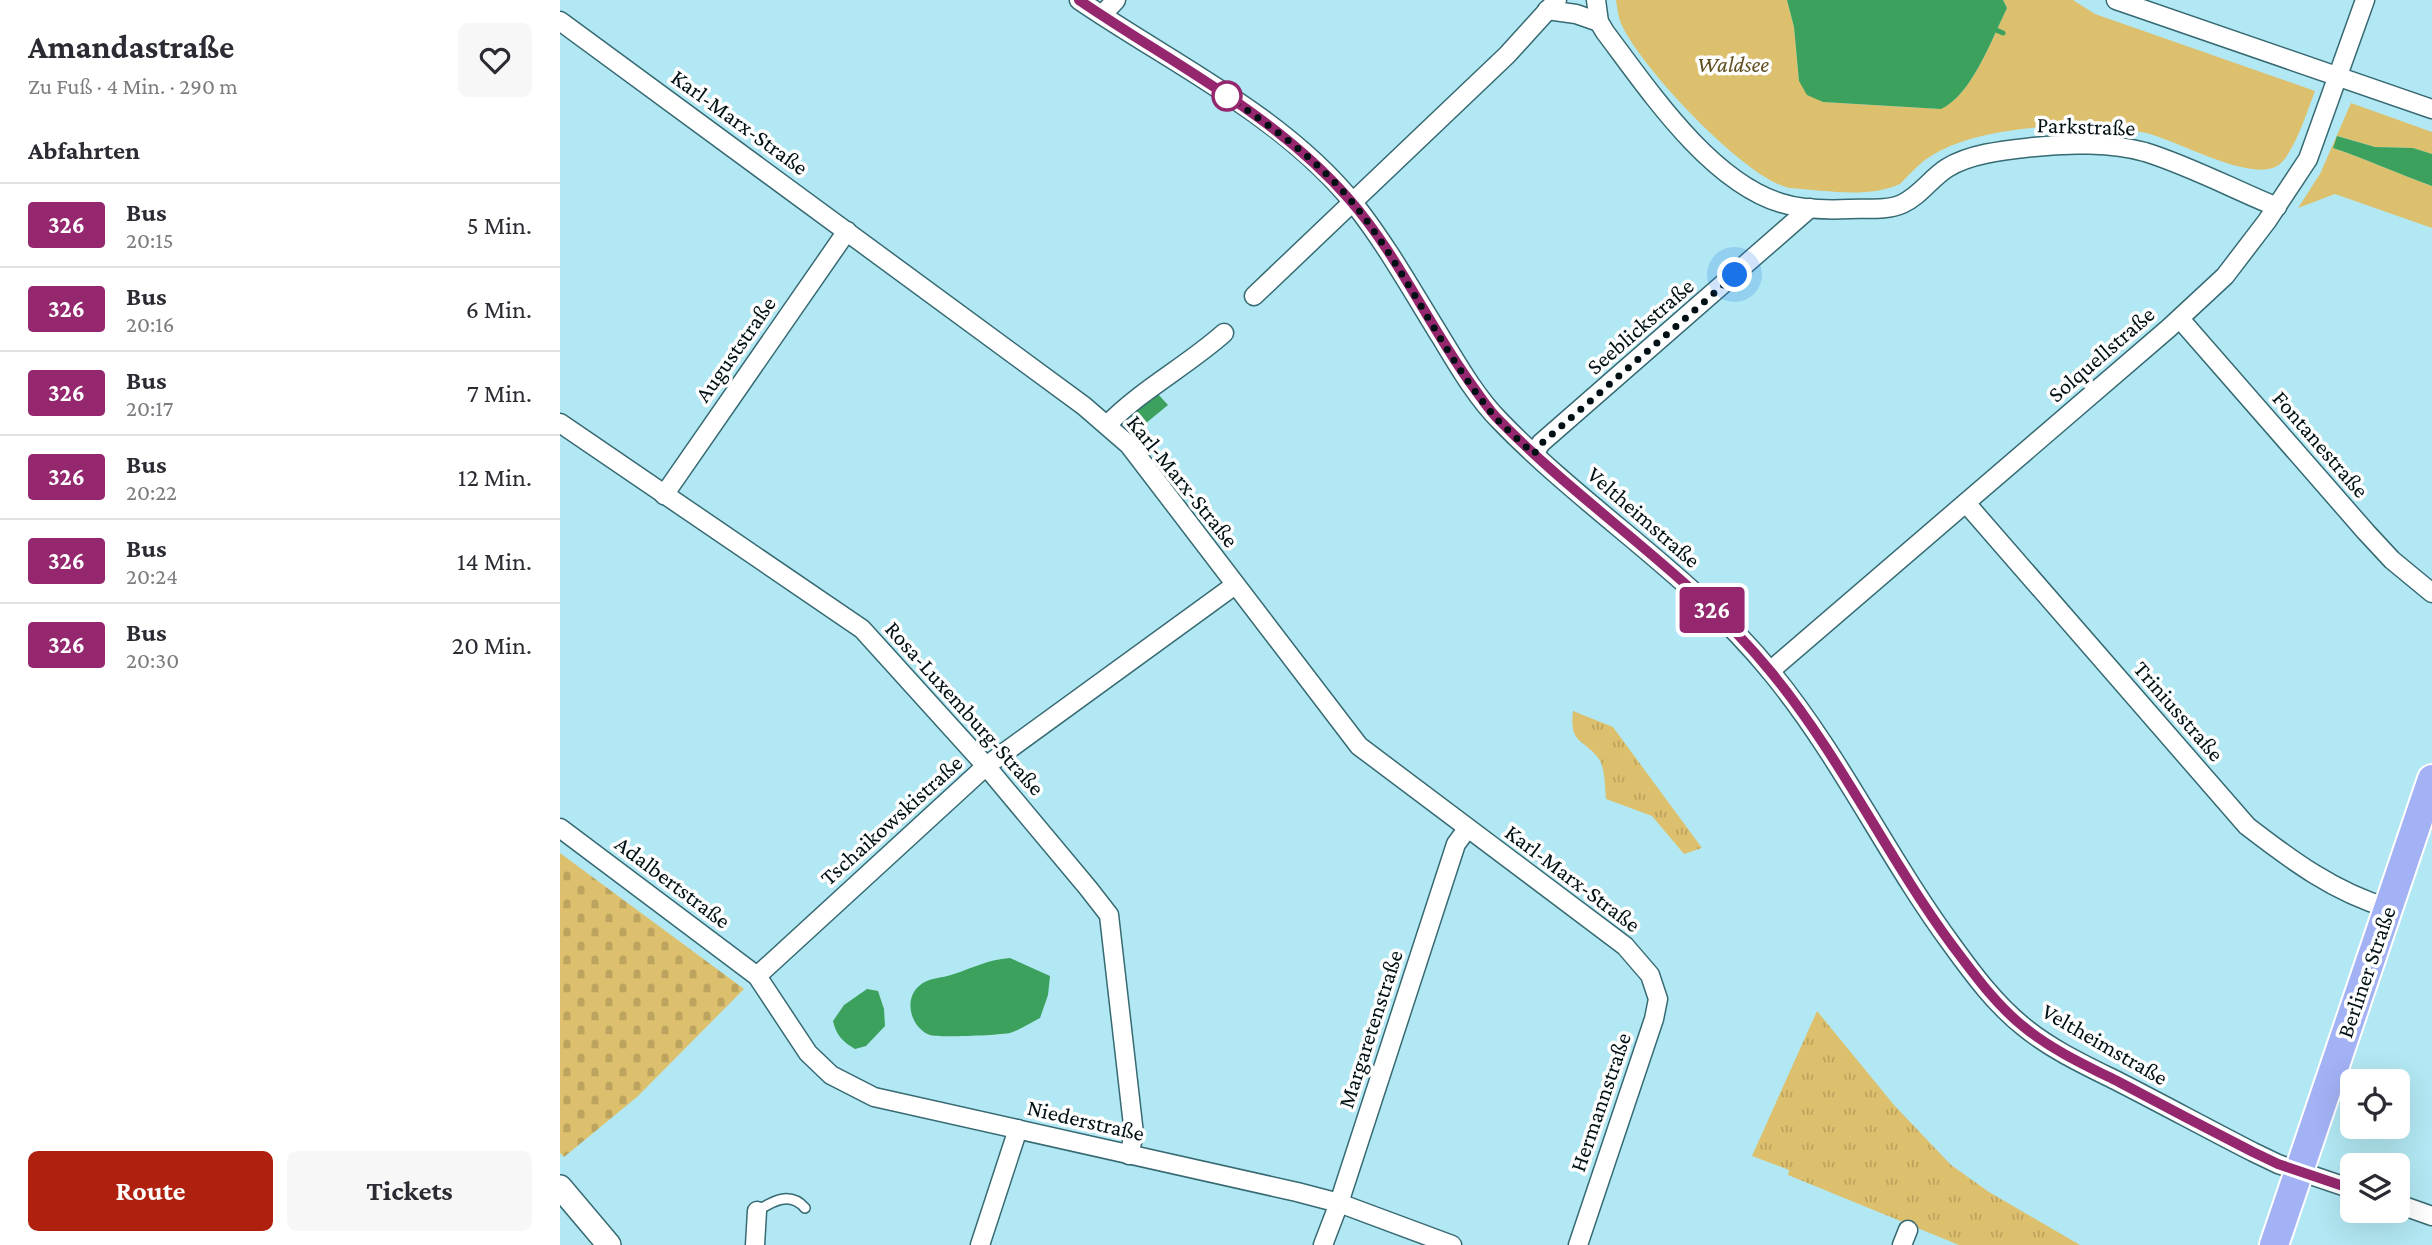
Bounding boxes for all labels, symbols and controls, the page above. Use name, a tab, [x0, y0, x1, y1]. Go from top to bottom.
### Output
button: heart	[458, 23, 532, 97]
text: Amandastraße	[28, 28, 234, 65]
park label: Waldsee	[1697, 51, 1769, 77]
street label: Karl-Marx-Straße	[667, 64, 813, 180]
text: Zu Fuß · 4 Min. · 290 m	[28, 73, 238, 99]
unlabelled marker	[1212, 81, 1242, 111]
street label: Parkstraße	[2036, 111, 2136, 141]
text: Abfahrten	[28, 136, 140, 165]
text: Bus	[126, 198, 167, 227]
text: 326	[48, 211, 85, 238]
text: 5 Min.	[467, 211, 532, 240]
text: 20:15	[126, 227, 174, 253]
your location	[1717, 257, 1752, 292]
street label: Seeblickstraße	[1581, 273, 1699, 379]
text: Bus	[126, 282, 167, 311]
street label: Auguststraße	[689, 291, 781, 407]
text: 326	[48, 295, 85, 322]
text: 6 Min.	[466, 295, 532, 324]
street label: Solquellstraße	[2043, 301, 2159, 407]
text: 20:16	[126, 311, 175, 337]
text: Bus	[126, 366, 167, 395]
text: 326	[48, 379, 85, 406]
text: 7 Min.	[467, 379, 532, 408]
street label: Fontanestraße	[2268, 385, 2374, 503]
text: 20:17	[126, 395, 173, 421]
street label: Karl-Marx-Straße	[1122, 410, 1244, 552]
text: Bus	[126, 450, 167, 479]
street label: Veltheimstraße	[1582, 461, 1706, 573]
text: 326	[48, 463, 85, 490]
text: 12 Min.	[458, 463, 532, 492]
text: 20:22	[126, 479, 177, 505]
text: Bus	[126, 534, 167, 563]
text: 326	[48, 547, 85, 574]
text: 14 Min.	[457, 547, 532, 576]
text: 20:24	[126, 563, 178, 589]
line badge: 326	[1672, 587, 1752, 633]
text: 326	[1694, 596, 1730, 623]
street label: Rosa-Luxemburg-Straße	[880, 616, 1050, 800]
text: Bus	[126, 618, 167, 647]
text: 326	[48, 631, 85, 658]
text: 20 Min.	[452, 631, 532, 660]
text: 20:30	[126, 647, 179, 673]
street label: Triniusstraße	[2128, 656, 2230, 766]
street label: Tschaikowskistraße	[815, 749, 967, 891]
street label: Karl-Marx-Straße	[1500, 819, 1646, 937]
street label: Adalbertstraße	[610, 830, 736, 934]
street label: Berliner Straße	[2331, 903, 2401, 1041]
street label: Margaretenstraße	[1332, 947, 1408, 1111]
street label: Veltheimstraße	[2038, 998, 2172, 1090]
street label: Hermannstraße	[1564, 1029, 1636, 1175]
map controls	[2340, 1069, 2410, 1223]
button: locate	[2340, 1069, 2410, 1139]
street label: Niederstraße	[1025, 1094, 1147, 1146]
button: Route	[28, 1151, 273, 1231]
button: Tickets	[287, 1151, 532, 1231]
button: layers	[2340, 1153, 2410, 1223]

